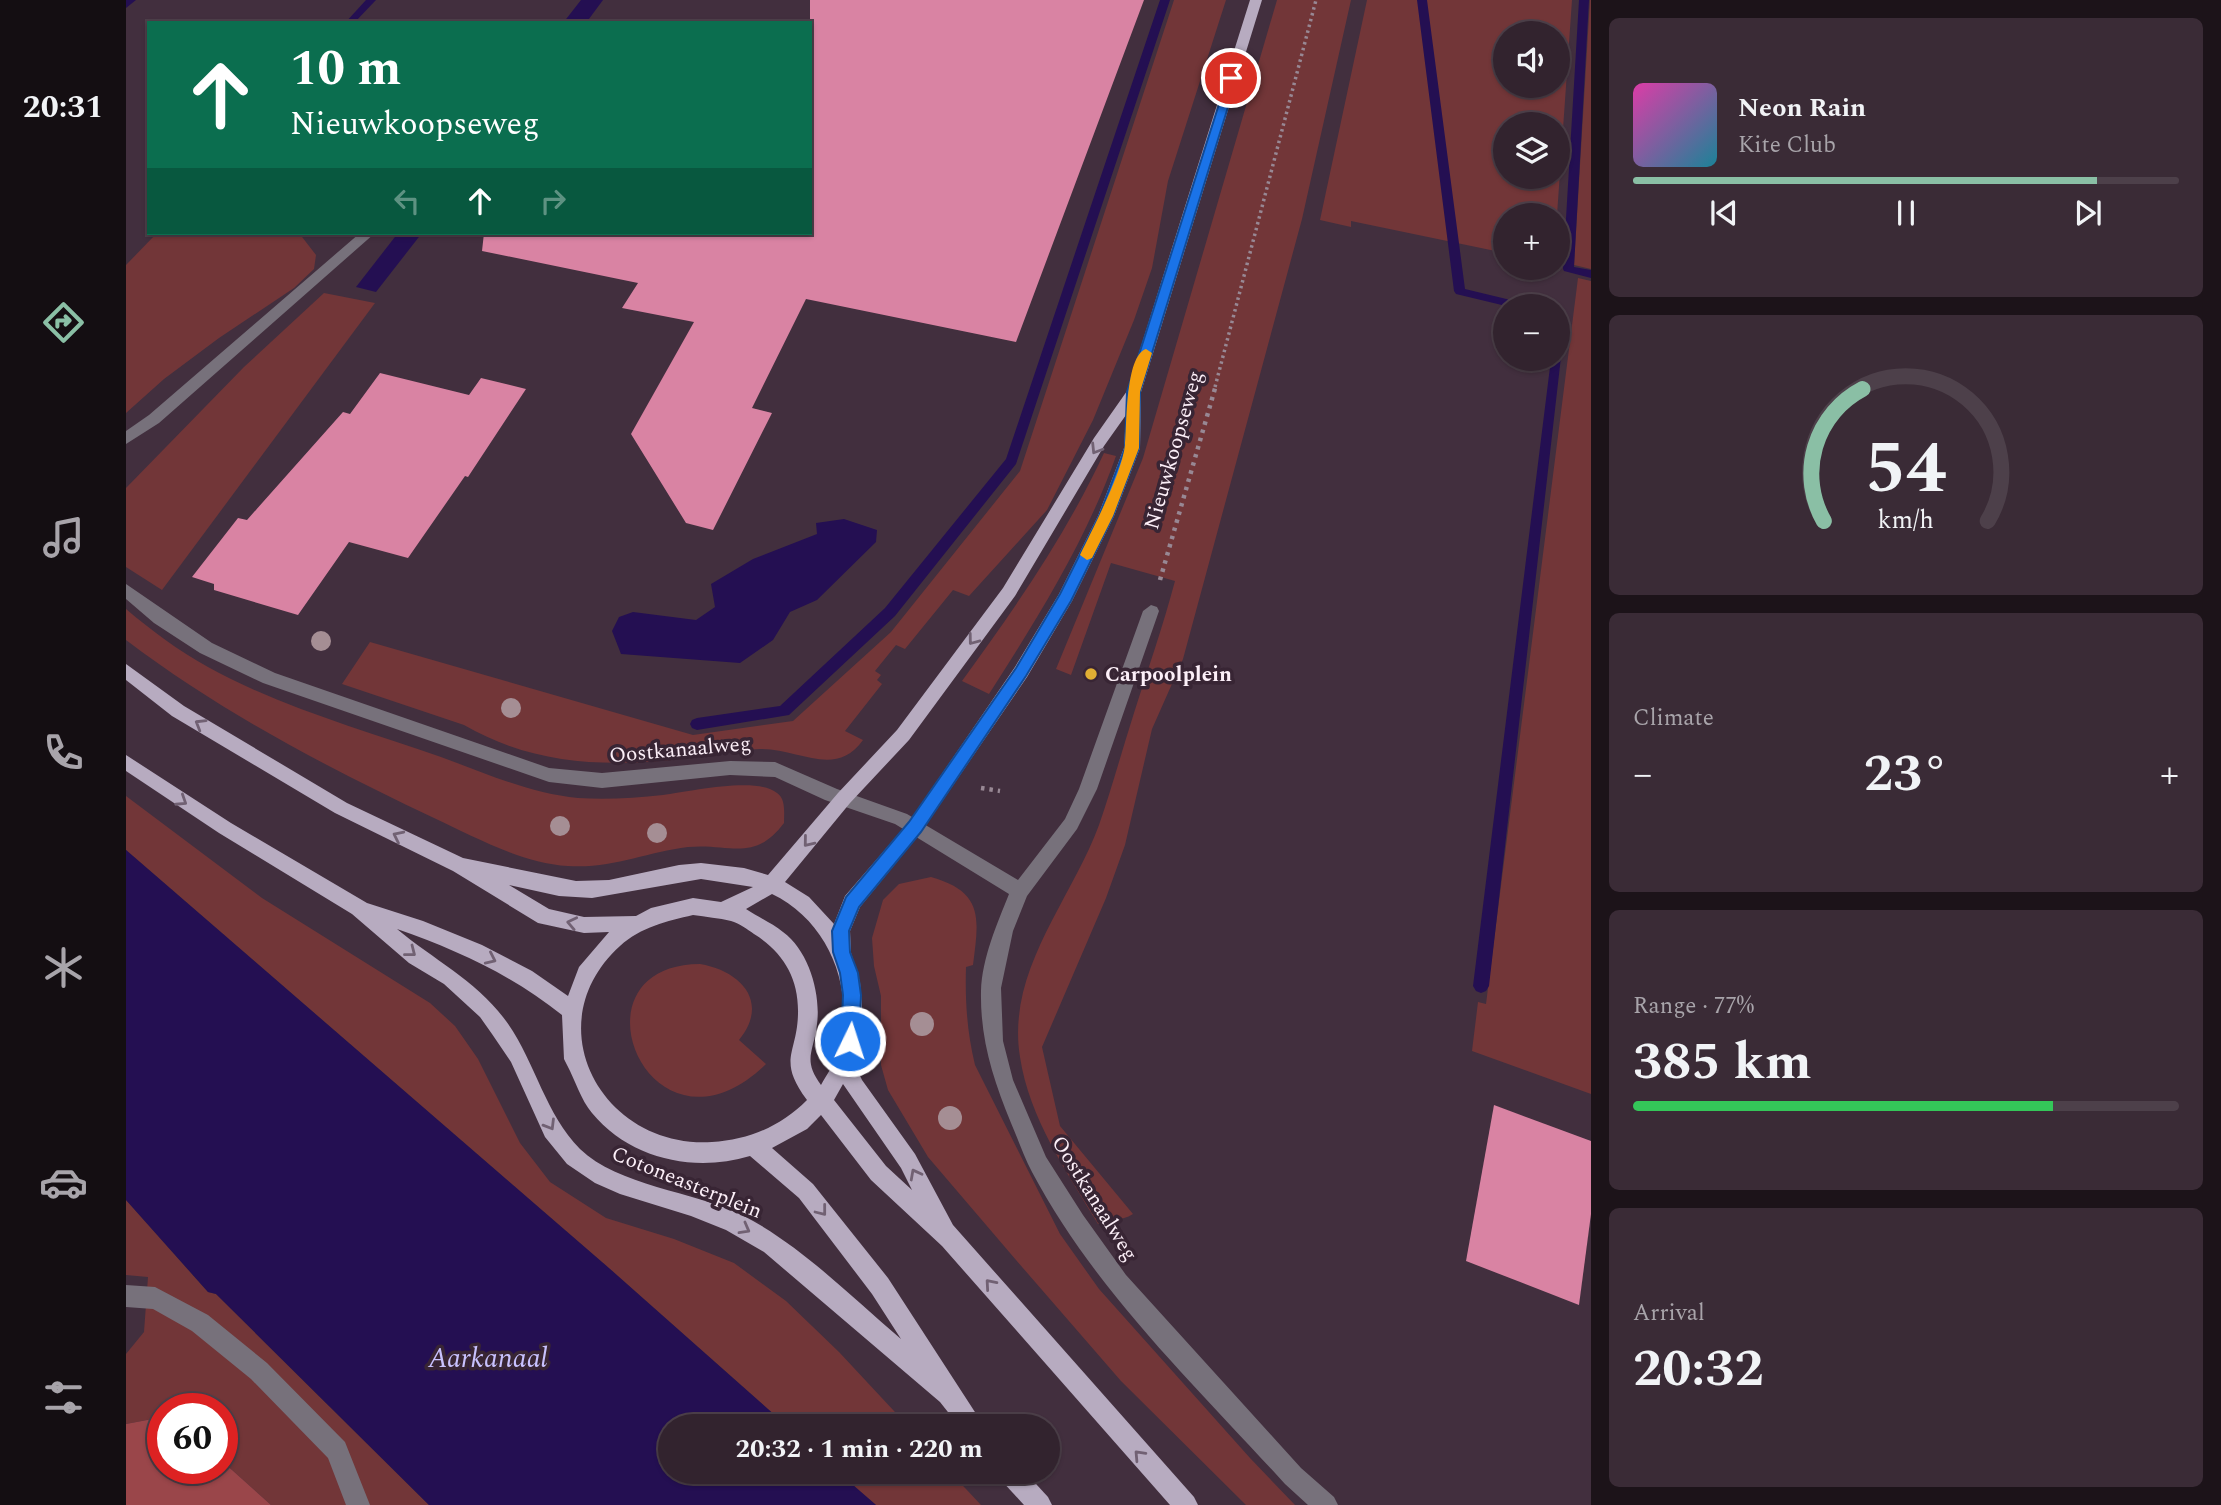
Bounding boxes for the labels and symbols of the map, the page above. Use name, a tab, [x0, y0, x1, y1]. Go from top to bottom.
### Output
pin	[1201, 48, 1261, 108]
street label: Nieuwkoopseweg	[1136, 367, 1212, 533]
one-way arrow	[1091, 441, 1104, 454]
one-way arrow	[969, 632, 982, 645]
place label: Carpoolplein	[1105, 659, 1232, 691]
marker: Carpoolplein	[1083, 666, 1099, 682]
one-way arrow	[195, 720, 208, 733]
street label: Oostkanaalweg	[608, 728, 752, 772]
one-way arrow	[175, 792, 188, 805]
one-way arrow	[393, 830, 405, 844]
one-way arrow	[804, 834, 817, 846]
one-way arrow	[566, 916, 578, 931]
one-way arrow	[404, 944, 416, 957]
one-way arrow	[484, 950, 496, 964]
position arrow	[813, 1004, 887, 1078]
one-way arrow	[542, 1118, 555, 1131]
street label: Oostkanaalweg	[1043, 1130, 1145, 1267]
street label: Cotoneasterplein	[606, 1138, 767, 1228]
one-way arrow	[910, 1168, 923, 1181]
one-way arrow	[813, 1203, 826, 1216]
one-way arrow	[738, 1221, 751, 1234]
one-way arrow	[986, 1279, 998, 1292]
water label: Aarkanaal	[427, 1337, 548, 1380]
speed limit sign: 60	[147, 1393, 238, 1484]
one-way arrow	[1135, 1450, 1147, 1463]

